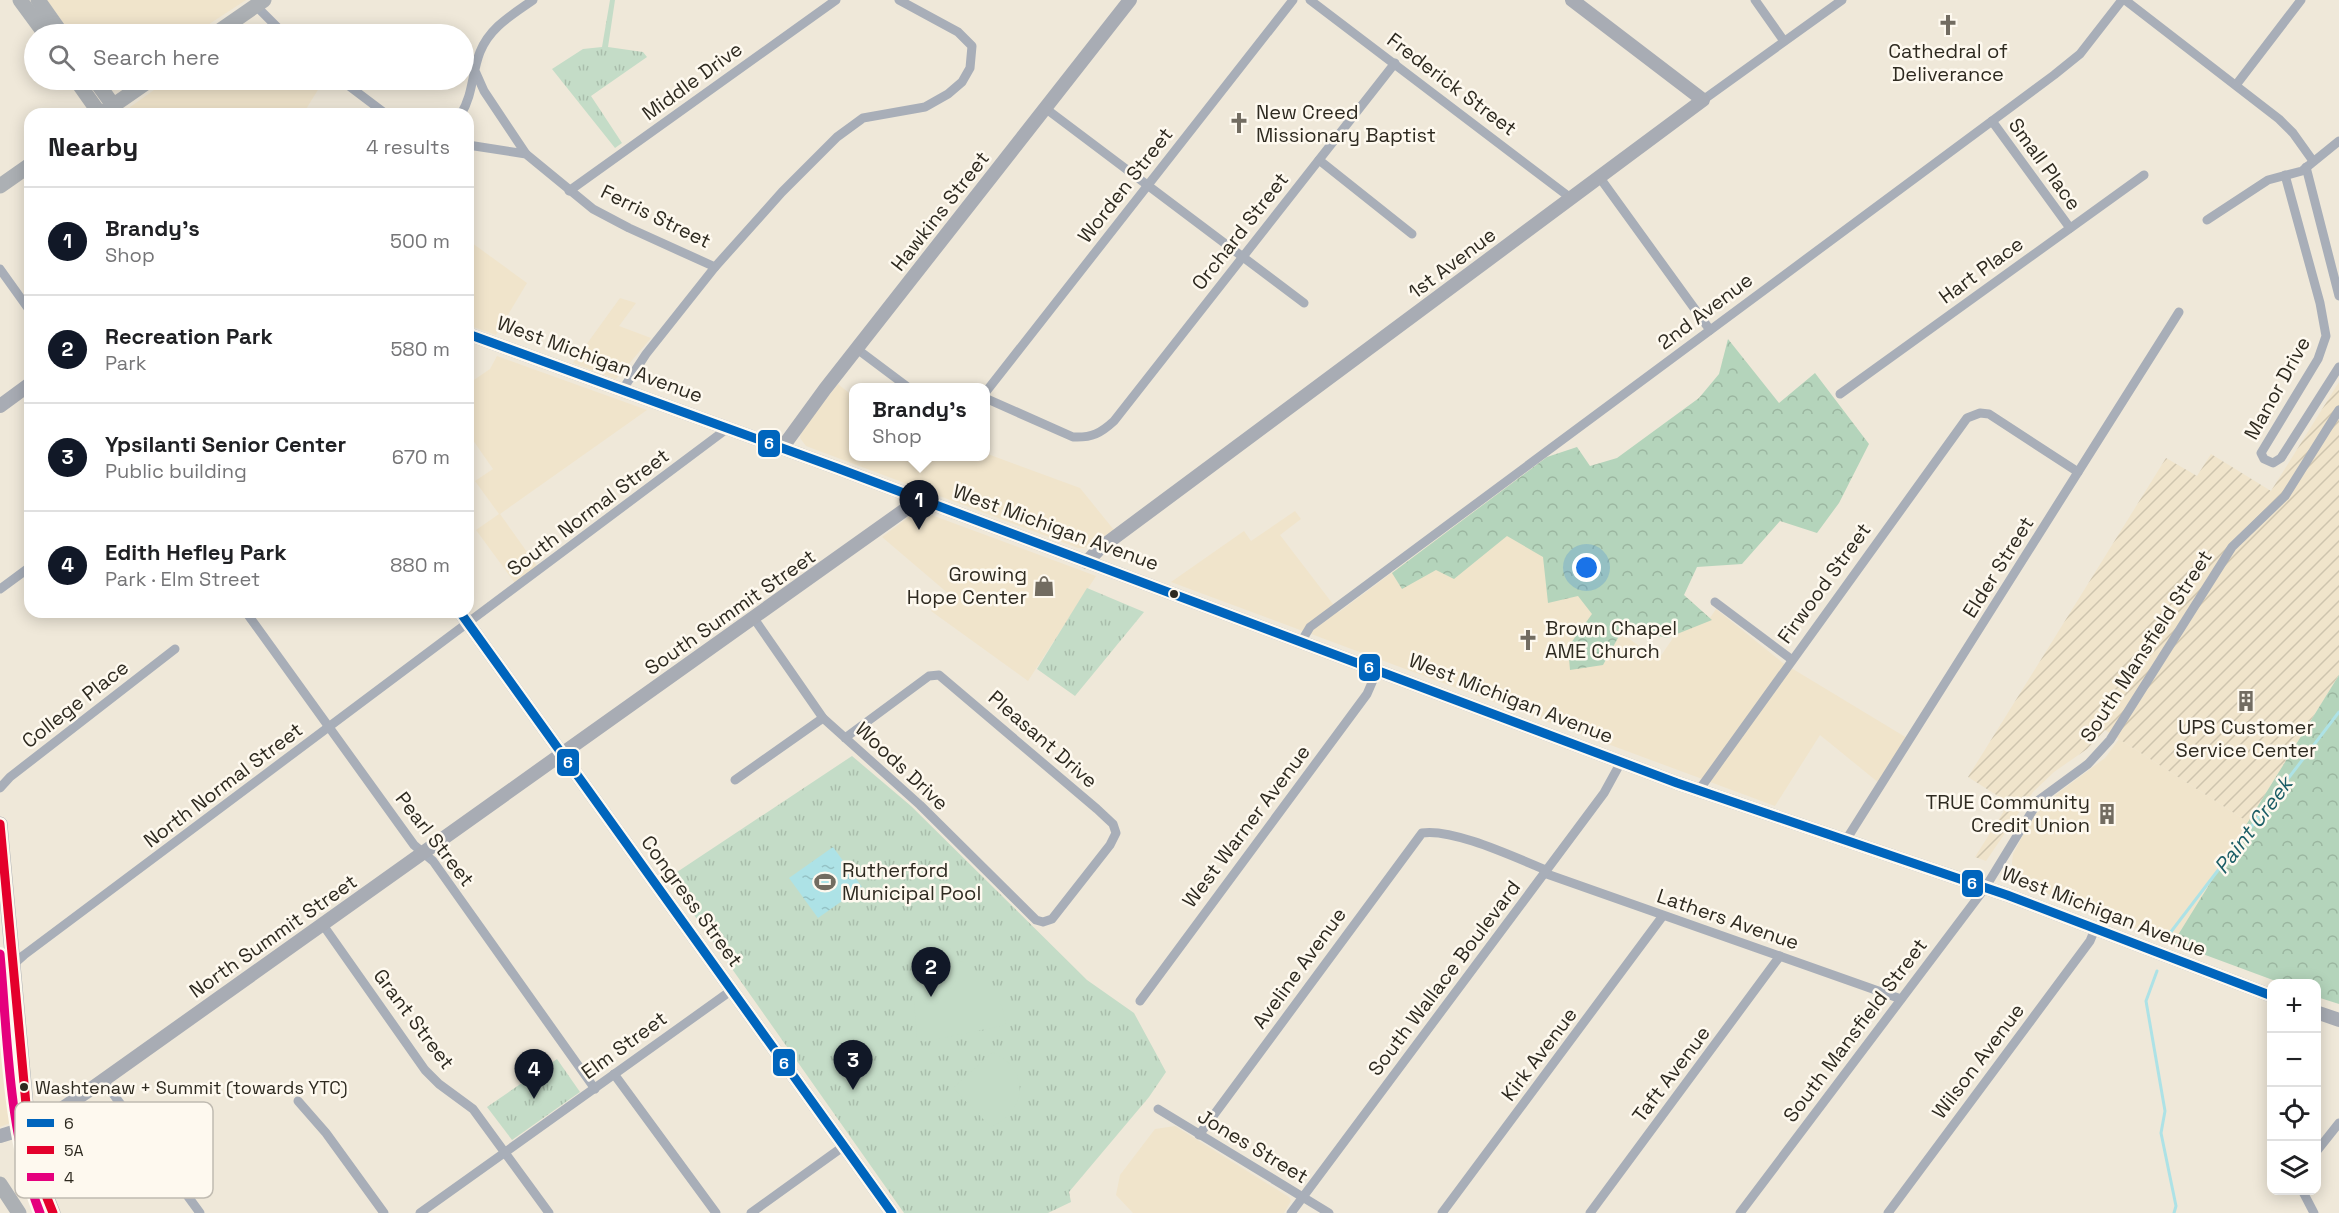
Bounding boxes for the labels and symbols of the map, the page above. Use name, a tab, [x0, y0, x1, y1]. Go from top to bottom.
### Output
church icon: Cathedral of Deliverance	[1936, 13, 1960, 37]
street label: Frederick Street	[1382, 27, 1522, 141]
street label: Middle Drive	[637, 36, 747, 126]
place label: Cathedral of Deliverance	[1888, 38, 2008, 87]
place label: New Creed Missionary Baptist	[1256, 99, 1436, 148]
church icon: New Creed Missionary Baptist	[1227, 111, 1251, 135]
street label: Small Place	[2003, 113, 2087, 215]
street label: Worden Street	[1072, 122, 1178, 248]
street label: Hawkins Street	[885, 146, 995, 276]
street label: Orchard Street	[1186, 167, 1294, 295]
street label: Ferris Street	[597, 178, 715, 254]
street label: 1st Avenue	[1403, 222, 1501, 304]
street label: Hart Place	[1934, 231, 2028, 309]
street label: 2nd Avenue	[1652, 267, 1758, 355]
street label: West Michigan Avenue	[494, 310, 706, 408]
street label: Manor Drive	[2238, 332, 2316, 444]
line badge: 6	[757, 429, 781, 458]
text: 6	[764, 433, 774, 454]
street label: South Normal Street	[502, 442, 674, 582]
street label: West Michigan Avenue	[950, 478, 1162, 576]
pin: 1	[900, 480, 938, 530]
street label: Elder Street	[1957, 511, 2039, 623]
street label: Firwood Street	[1771, 518, 1877, 648]
street label: South Summit Street	[640, 543, 820, 681]
street label: South Mansfield Street	[2074, 545, 2218, 747]
your location	[1572, 553, 1601, 582]
place label: Growing Hope Center	[907, 561, 1027, 610]
shop icon: Growing Hope Center	[1032, 574, 1056, 598]
unlabelled marker	[1168, 588, 1180, 600]
place label: Brown Chapel AME Church	[1545, 615, 1677, 664]
church icon: Brown Chapel AME Church	[1516, 628, 1540, 652]
street label: West Michigan Avenue	[1405, 647, 1617, 749]
line badge: 6	[1358, 653, 1381, 682]
street label: College Place	[16, 654, 134, 754]
text: 6	[1364, 657, 1374, 678]
street label: Pleasant Drive	[983, 684, 1103, 794]
building icon: UPS Customer Service Center	[2234, 689, 2258, 713]
place label: UPS Customer Service Center	[2175, 714, 2317, 763]
street label: Woods Drive	[850, 716, 954, 816]
street label: North Normal Street	[138, 717, 308, 853]
street label: West Warner Avenue	[1176, 739, 1316, 913]
line badge: 6	[556, 748, 580, 777]
text: 6	[563, 752, 573, 773]
water label: Paint Creek	[2208, 769, 2300, 879]
street label: Pearl Street	[390, 786, 480, 892]
place label: TRUE Community Credit Union	[1926, 789, 2090, 838]
building icon: TRUE Community Credit Union	[2095, 802, 2119, 826]
street label: Congress Street	[635, 830, 749, 972]
place label: Rutherford Municipal Pool	[842, 857, 981, 906]
street label: West Michigan Avenue	[1998, 860, 2210, 962]
street label: North Summit Street	[184, 868, 362, 1004]
line badge: 6	[1961, 869, 1984, 898]
sports icon: Rutherford Municipal Pool	[813, 870, 837, 894]
text: 6	[1967, 873, 1977, 894]
street label: South Wallace Boulevard	[1362, 875, 1526, 1081]
street label: Lathers Avenue	[1654, 883, 1802, 955]
street label: Aveline Avenue	[1246, 902, 1352, 1034]
street label: South Mansfield Street	[1777, 933, 1933, 1127]
pin: 2	[912, 948, 950, 997]
street label: Grant Street	[368, 964, 460, 1074]
street label: Wilson Avenue	[1926, 998, 2030, 1124]
street label: Kirk Avenue	[1495, 1002, 1583, 1106]
street label: Elm Street	[576, 1005, 672, 1085]
street label: Taft Avenue	[1626, 1021, 1716, 1127]
pin: 3	[834, 1040, 872, 1090]
line badge: 6	[772, 1048, 796, 1077]
pin: 4	[514, 1050, 554, 1099]
text: 6	[779, 1053, 789, 1074]
place label: Washtenaw + Summit (towards YTC)	[35, 1076, 348, 1099]
marker: Washtenaw + Summit (towards YTC)	[18, 1081, 30, 1093]
legend	[15, 1102, 213, 1198]
street label: Jones Street	[1193, 1103, 1313, 1189]
text: 6	[64, 1113, 74, 1134]
text: 5A	[64, 1140, 84, 1161]
text: 4	[64, 1167, 74, 1188]

